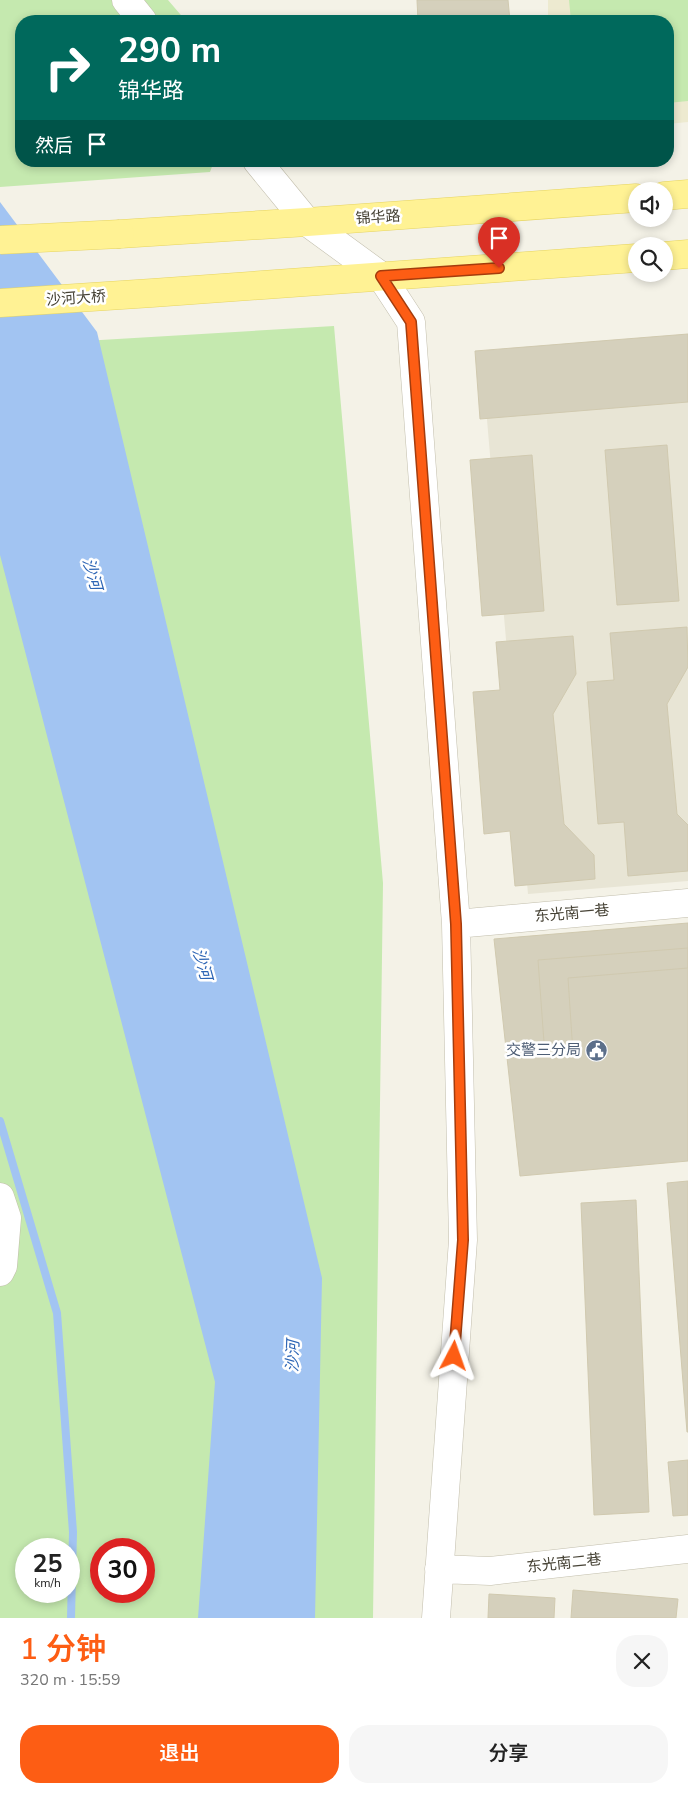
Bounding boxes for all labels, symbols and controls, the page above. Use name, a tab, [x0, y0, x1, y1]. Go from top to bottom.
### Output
text: 290 m	[118, 27, 221, 74]
icon: right	[35, 35, 100, 100]
text: 锦华路	[118, 76, 184, 106]
icon: arrive	[83, 130, 111, 158]
text: 然后	[35, 133, 73, 159]
map controls	[628, 182, 673, 282]
button: sound	[628, 182, 673, 227]
street label: 锦华路	[355, 205, 401, 229]
pin	[478, 217, 520, 268]
icon: arrive	[485, 224, 513, 252]
button: search	[628, 237, 673, 282]
street label: 沙河大桥	[45, 286, 107, 310]
water label: 沙河	[77, 556, 108, 595]
street label: 东光南一巷	[534, 900, 610, 926]
water label: 沙河	[187, 946, 218, 985]
public building icon: 交警三分局	[585, 1038, 609, 1062]
place label: 交警三分局	[506, 1040, 581, 1060]
position arrow	[427, 1329, 479, 1381]
water label: 沙河	[281, 1337, 305, 1372]
speed limit sign: 30	[90, 1538, 155, 1603]
text: 25	[32, 1547, 63, 1581]
street label: 东光南二巷	[526, 1549, 602, 1577]
text: km/h	[34, 1575, 61, 1591]
text: 1 分钟	[20, 1629, 106, 1670]
button: close	[616, 1635, 668, 1687]
text: 320 m · 15:59	[20, 1669, 121, 1691]
button: 退出	[20, 1725, 339, 1783]
button: 分享	[349, 1725, 668, 1783]

